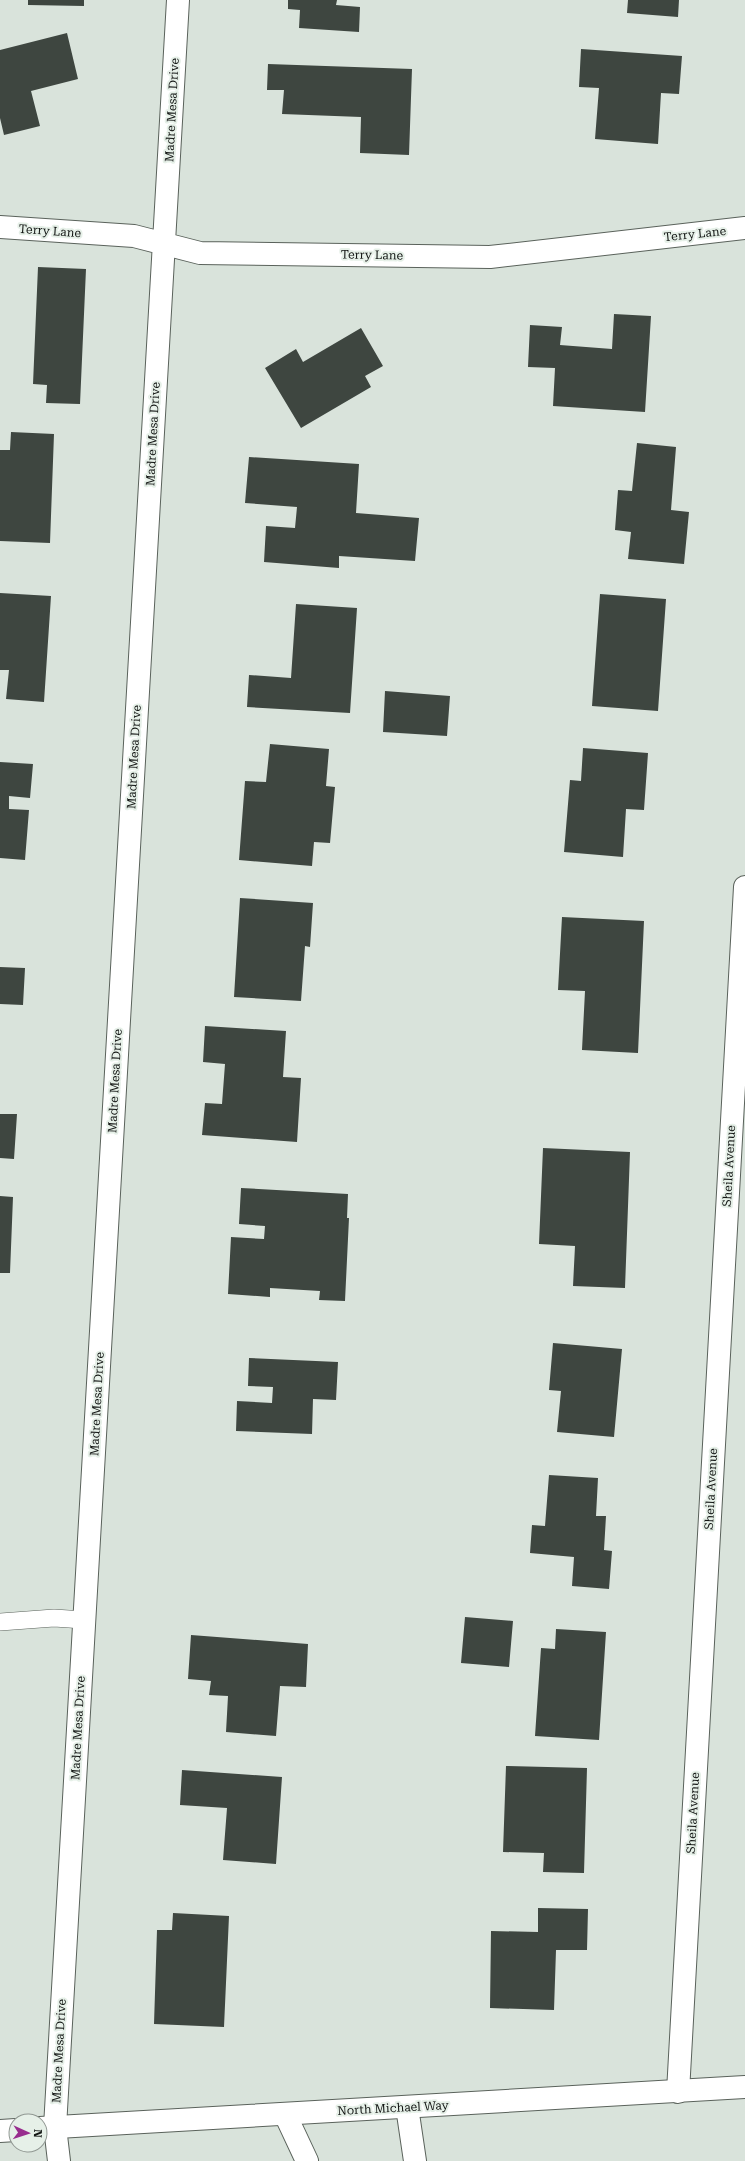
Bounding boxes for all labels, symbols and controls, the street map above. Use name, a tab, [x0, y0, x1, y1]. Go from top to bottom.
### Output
street label: Madre Mesa Drive	[162, 57, 182, 162]
street label: Terry Lane	[18, 222, 82, 240]
street label: Terry Lane	[663, 224, 727, 244]
street label: Terry Lane	[341, 247, 404, 263]
street label: Madre Mesa Drive	[143, 381, 163, 486]
street label: Madre Mesa Drive	[124, 704, 144, 809]
street label: Madre Mesa Drive	[105, 1028, 125, 1133]
street label: Sheila Avenue	[720, 1124, 738, 1207]
street label: Madre Mesa Drive	[87, 1351, 107, 1456]
street label: Sheila Avenue	[702, 1447, 720, 1530]
street label: Madre Mesa Drive	[68, 1675, 88, 1780]
street label: Sheila Avenue	[684, 1771, 702, 1854]
street label: Madre Mesa Drive	[49, 1998, 69, 2103]
street label: North Michael Way	[337, 2098, 450, 2118]
north arrow	[8, 2113, 48, 2153]
text: N	[31, 2129, 44, 2139]

